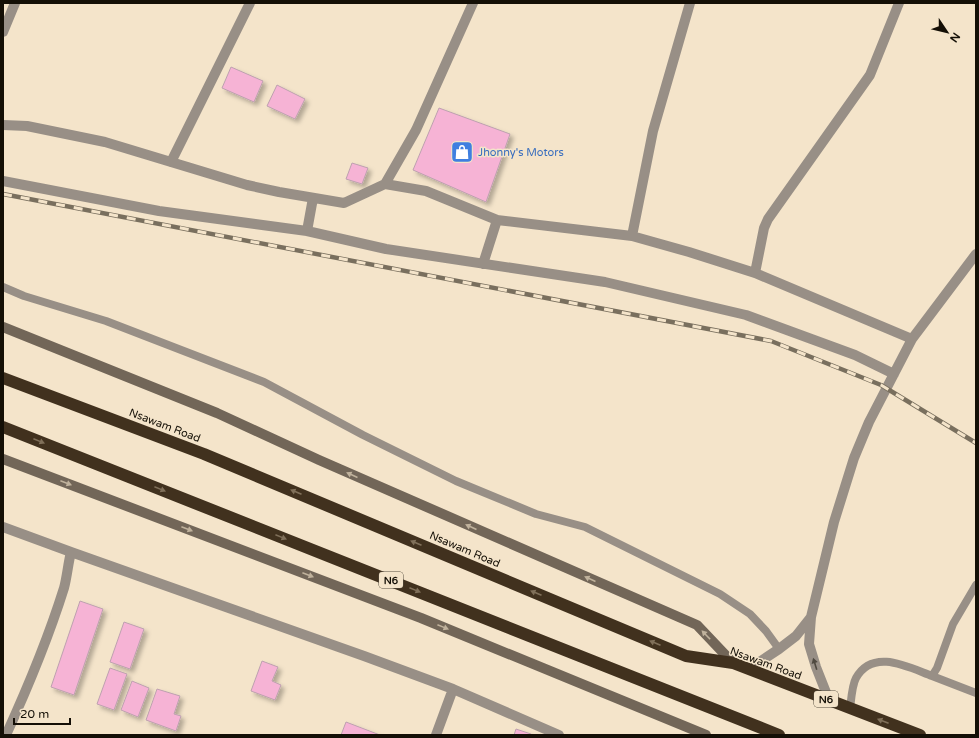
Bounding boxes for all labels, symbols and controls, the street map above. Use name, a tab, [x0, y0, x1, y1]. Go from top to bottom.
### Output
north arrow	[927, 12, 967, 52]
text: N	[947, 30, 963, 45]
shop icon: Jhonny's Motors	[449, 139, 475, 165]
place label: Jhonny's Motors	[478, 146, 564, 159]
street label: Nsawam Road	[127, 406, 202, 445]
one-way arrow	[34, 438, 45, 444]
one-way arrow	[345, 471, 357, 477]
one-way arrow	[60, 480, 72, 486]
one-way arrow	[155, 486, 167, 492]
one-way arrow	[289, 489, 301, 495]
one-way arrow	[465, 523, 477, 530]
one-way arrow	[181, 527, 193, 533]
street label: Nsawam Road	[428, 529, 502, 570]
one-way arrow	[275, 534, 287, 540]
one-way arrow	[409, 539, 421, 545]
road number: N6	[379, 572, 403, 588]
one-way arrow	[303, 573, 315, 579]
one-way arrow	[584, 575, 596, 581]
one-way arrow	[409, 587, 421, 593]
one-way arrow	[530, 590, 541, 596]
one-way arrow	[437, 624, 448, 630]
one-way arrow	[701, 630, 711, 640]
one-way arrow	[650, 640, 661, 646]
street label: Nsawam Road	[728, 644, 804, 683]
one-way arrow	[812, 657, 818, 669]
road number: N6	[814, 691, 838, 707]
scale bar	[14, 700, 70, 726]
text: 20 m	[20, 707, 49, 721]
one-way arrow	[877, 718, 889, 724]

